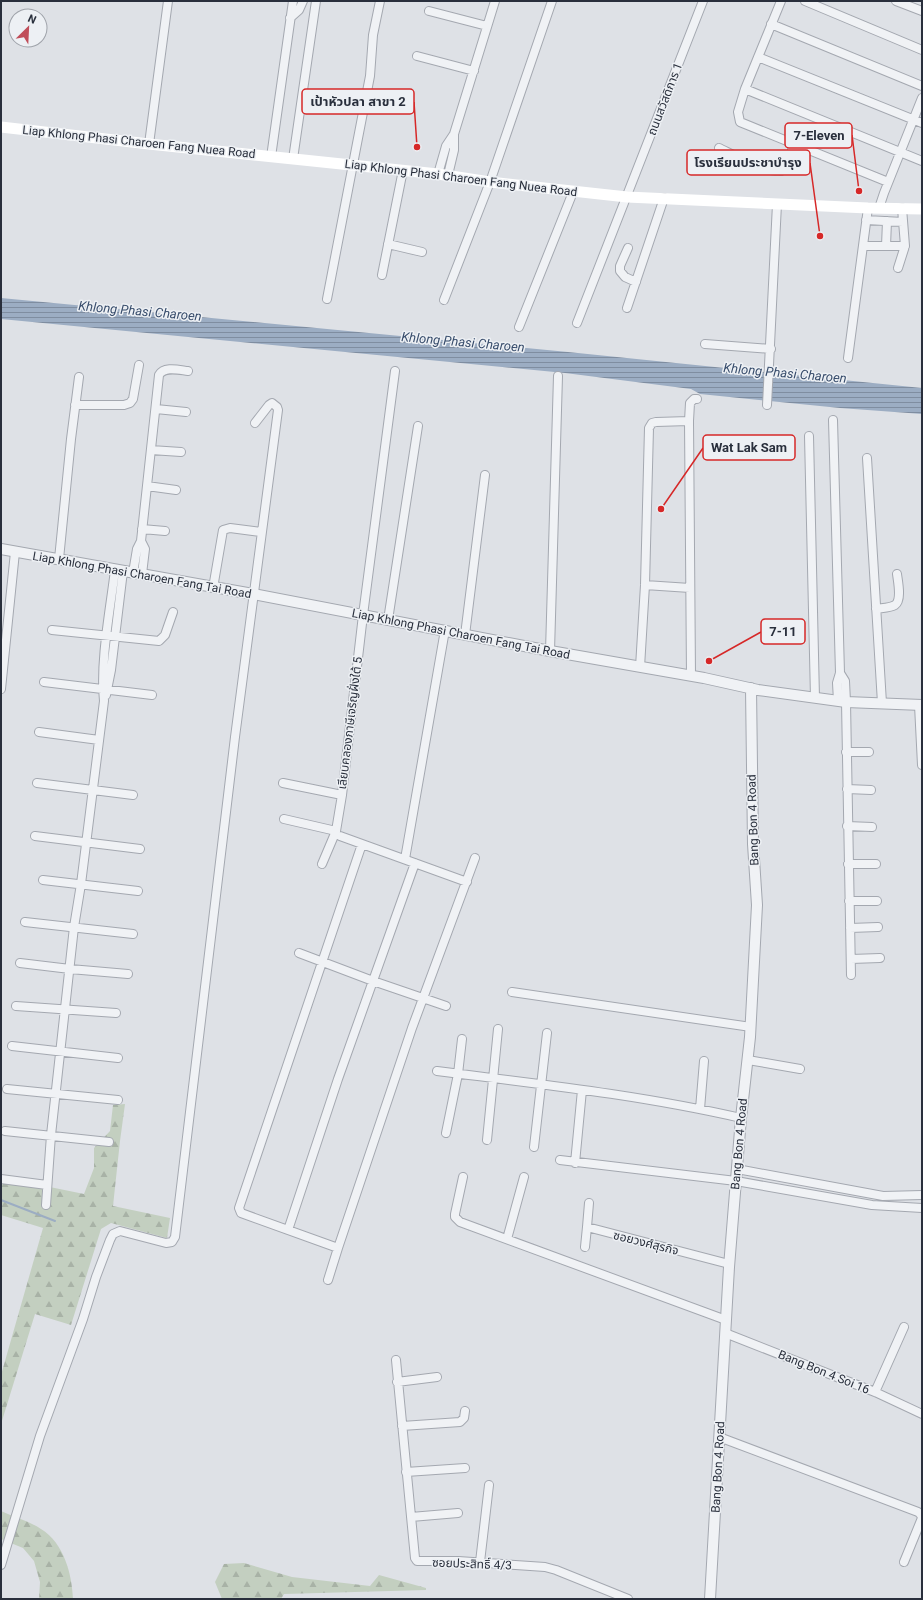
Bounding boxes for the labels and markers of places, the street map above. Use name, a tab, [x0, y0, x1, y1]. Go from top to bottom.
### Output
callout: เป้าหัวปลา สาขา 2	[302, 89, 414, 114]
callout: 7-Eleven	[785, 123, 852, 148]
callout: โรงเรียนประชาบำรุง	[687, 150, 810, 175]
callout: Wat Lak Sam	[703, 435, 795, 460]
callout: 7-11	[761, 619, 805, 644]

